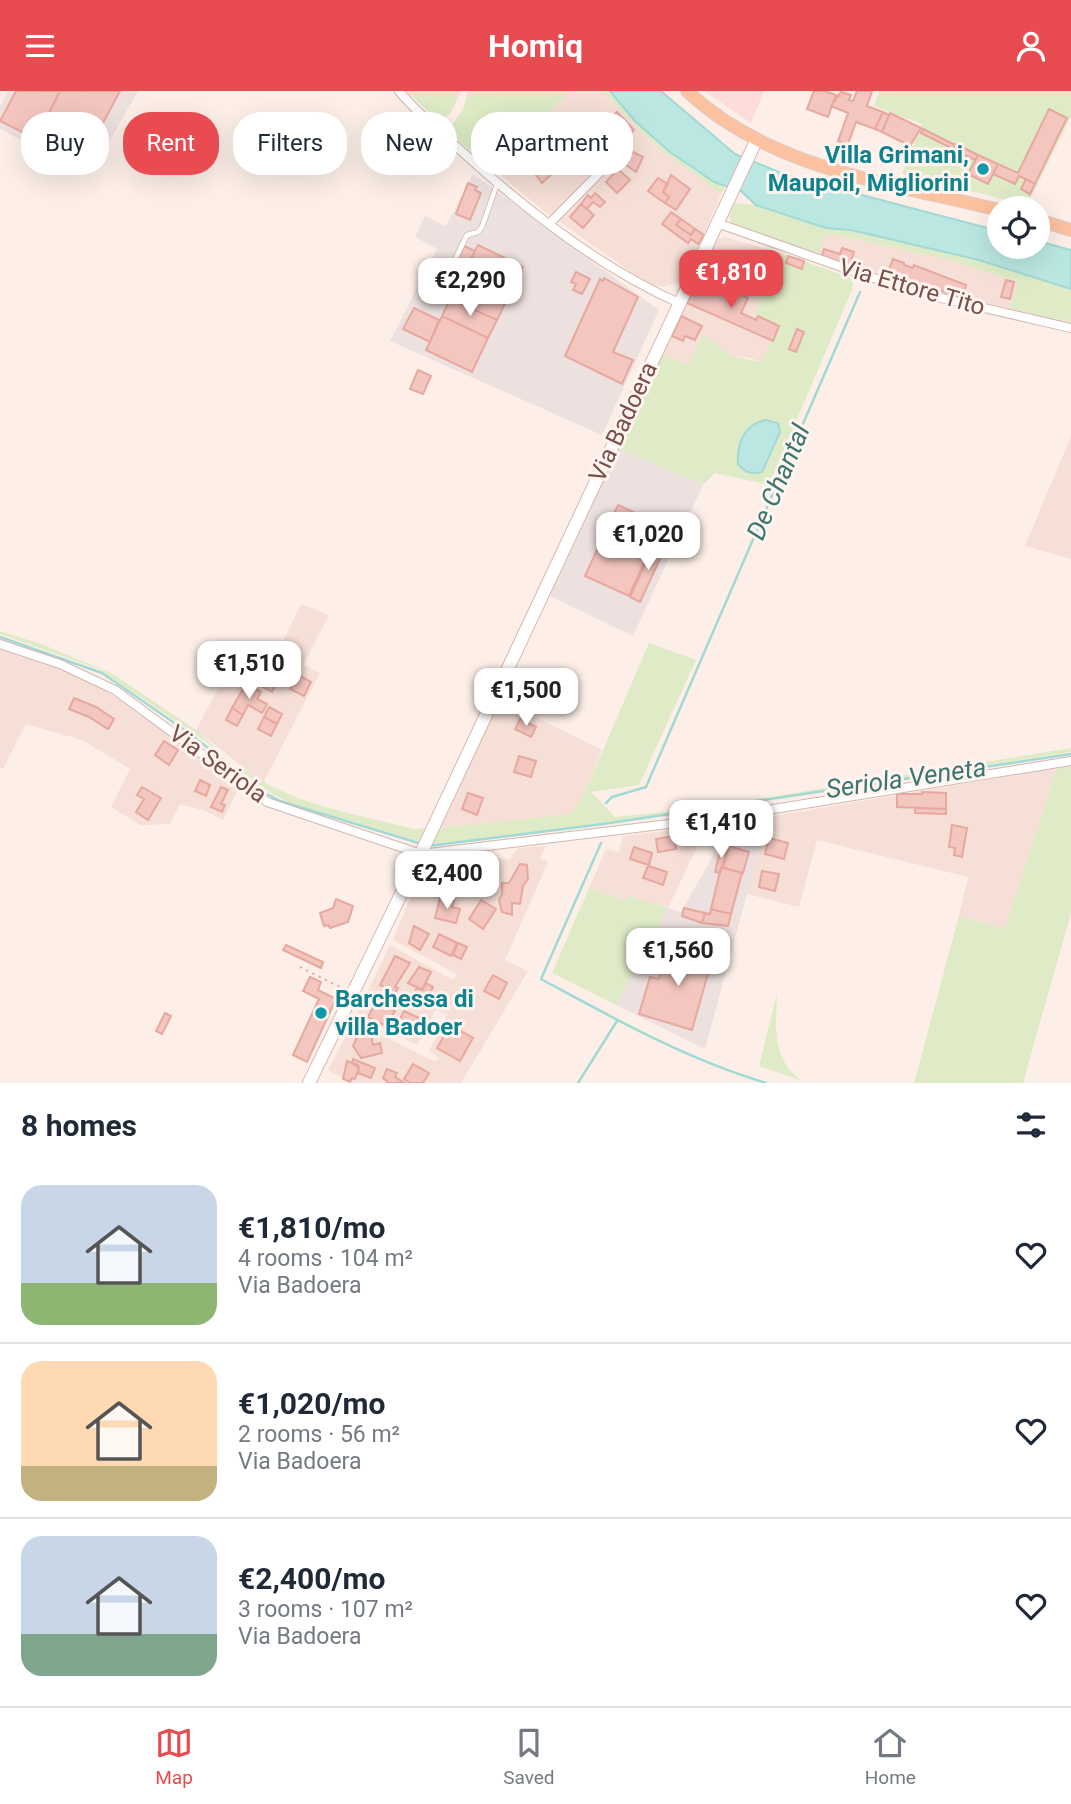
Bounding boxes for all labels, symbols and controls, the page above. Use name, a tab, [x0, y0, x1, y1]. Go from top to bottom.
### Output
icon: menu	[21, 27, 59, 65]
text: Homiq	[488, 27, 583, 65]
icon: person	[1012, 27, 1050, 65]
chip: Buy	[21, 112, 109, 175]
chip: Rent	[123, 112, 219, 175]
chip: Filters	[233, 112, 347, 175]
chip: New	[361, 112, 457, 175]
chip: Apartment	[471, 112, 633, 175]
place label: Villa Grimani, Maupoil, Migliorini	[768, 141, 969, 197]
marker: Villa Grimani, Maupoil, Migliorini	[975, 161, 991, 177]
map controls	[987, 196, 1050, 259]
button: locate	[987, 196, 1050, 259]
pin: €1,810	[674, 251, 788, 310]
street label: Via Ettore Tito	[836, 253, 988, 321]
pin: €2,290	[413, 259, 527, 318]
text: €1,810	[695, 259, 767, 286]
text: €2,290	[434, 267, 506, 294]
street label: Via Badoera	[583, 358, 663, 486]
water label: De Chantal	[740, 419, 816, 544]
pin: €1,020	[591, 512, 705, 572]
text: €1,020	[612, 521, 684, 548]
pin: €1,510	[192, 641, 306, 701]
text: €1,510	[213, 650, 285, 677]
pin: €1,500	[469, 669, 583, 728]
text: €1,500	[490, 677, 562, 704]
street label: Via Seriola	[164, 719, 272, 809]
water label: Seriola Veneta	[824, 752, 988, 804]
pin: €1,410	[664, 801, 778, 860]
text: €1,410	[685, 809, 757, 836]
pin: €2,400	[390, 851, 504, 911]
text: €2,400	[411, 860, 483, 887]
pin: €1,560	[621, 929, 735, 988]
text: €1,560	[642, 937, 714, 964]
place label: Barchessa di villa Badoer	[335, 985, 474, 1041]
marker: Barchessa di villa Badoer	[313, 1005, 329, 1021]
icon: filters	[1012, 1106, 1050, 1144]
text: 8 homes	[21, 1108, 137, 1143]
text: €1,810/mo	[238, 1210, 386, 1245]
icon: home	[77, 1213, 161, 1297]
icon: heart	[1012, 1236, 1050, 1274]
text: 4 rooms · 104 m²	[238, 1245, 413, 1272]
text: Via Badoera	[238, 1272, 361, 1299]
text: €1,020/mo	[238, 1386, 386, 1421]
icon: home	[77, 1389, 161, 1473]
icon: heart	[1012, 1412, 1050, 1450]
text: 2 rooms · 56 m²	[238, 1421, 400, 1448]
text: Via Badoera	[238, 1448, 361, 1475]
text: €2,400/mo	[238, 1561, 386, 1596]
icon: home	[77, 1564, 161, 1648]
icon: heart	[1012, 1587, 1050, 1625]
text: 3 rooms · 107 m²	[238, 1596, 413, 1623]
text: Via Badoera	[238, 1623, 361, 1650]
tab: Map	[155, 1724, 193, 1789]
tab: Saved	[503, 1724, 555, 1789]
tab: Home	[865, 1724, 916, 1789]

